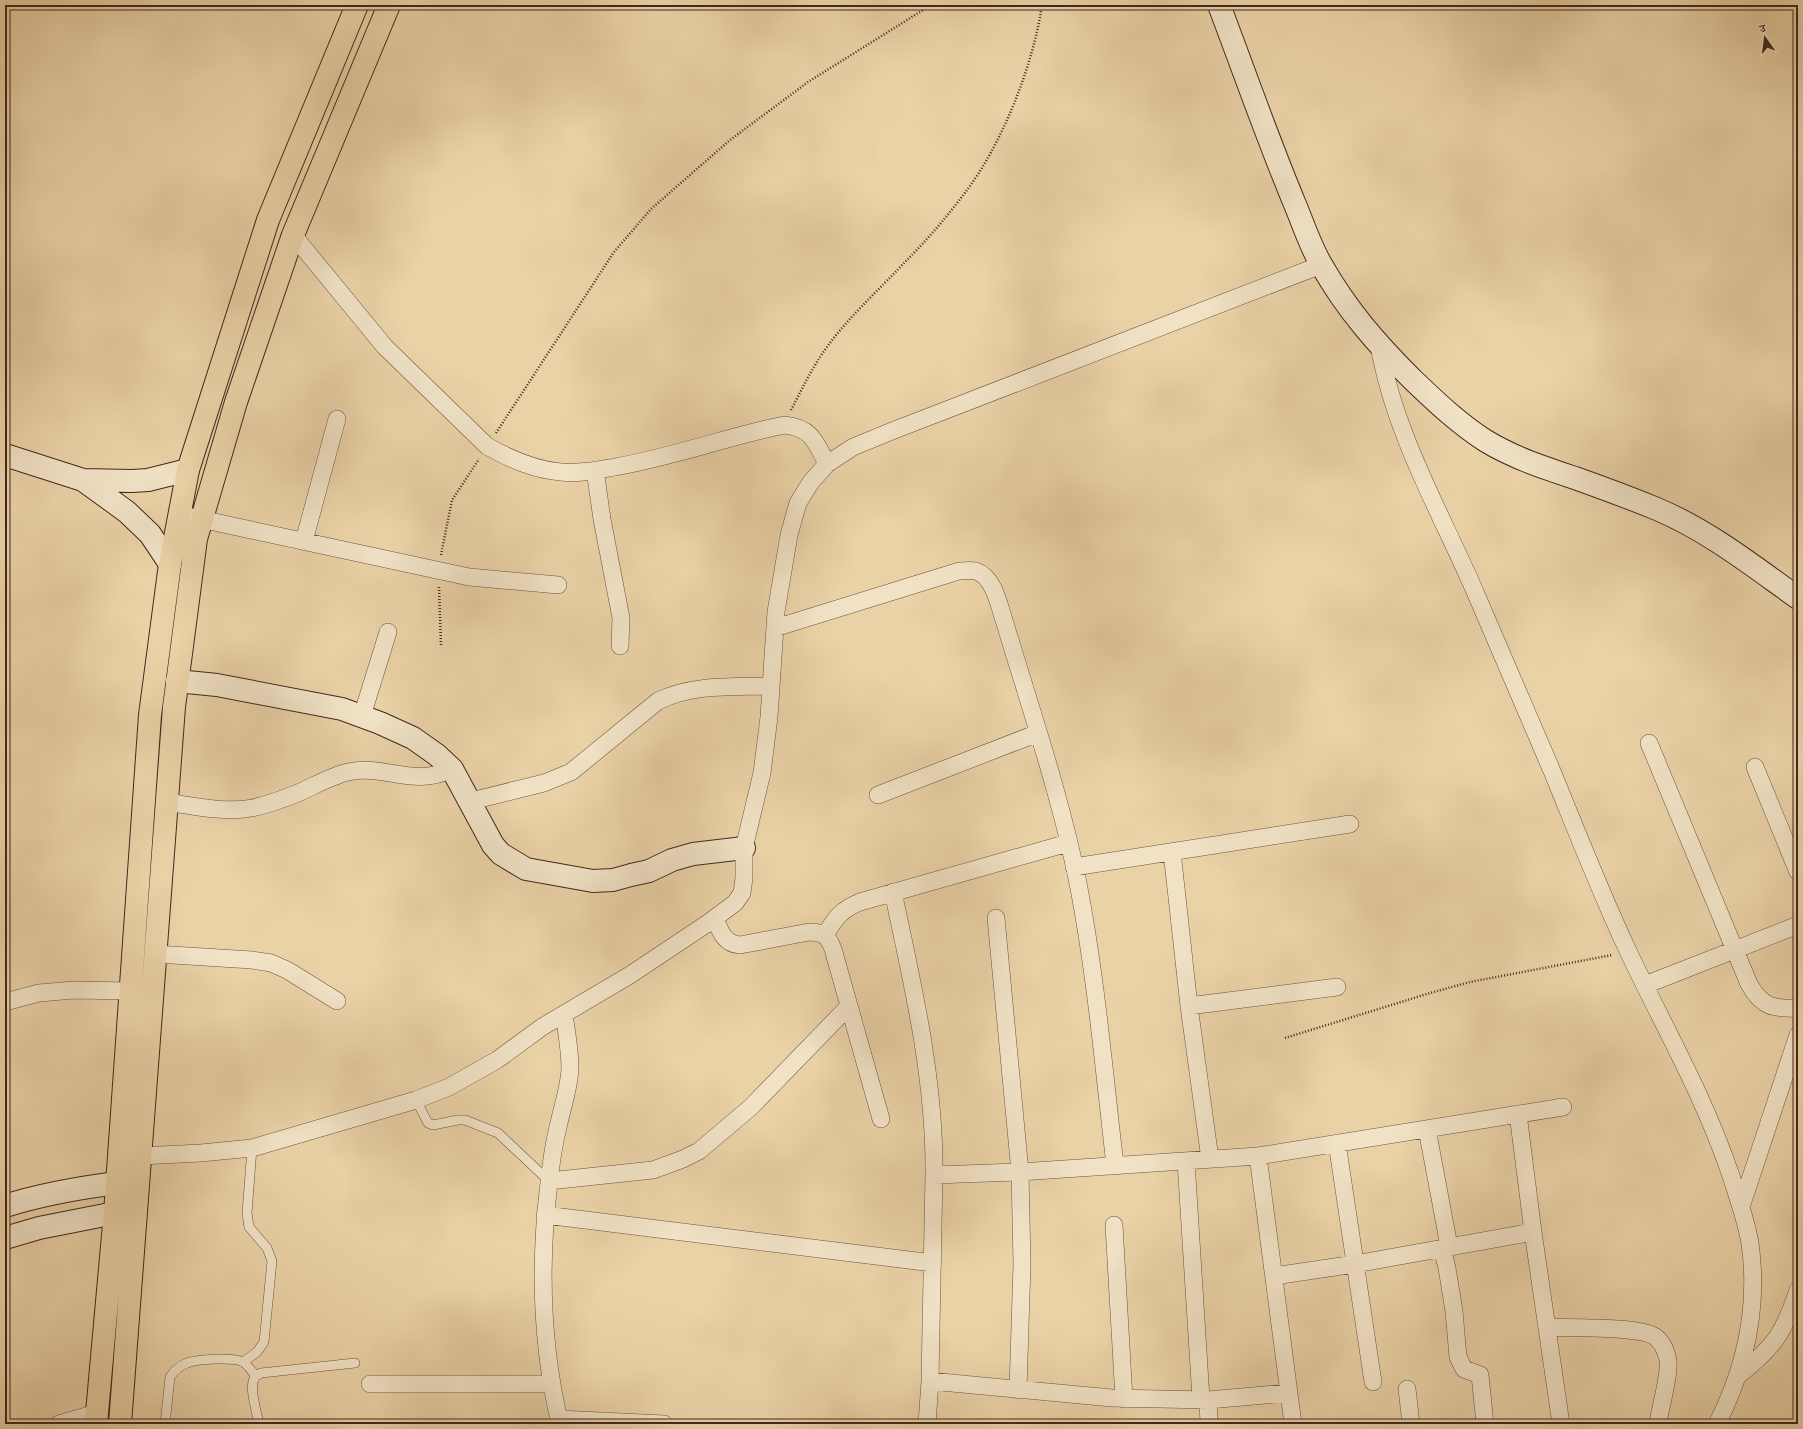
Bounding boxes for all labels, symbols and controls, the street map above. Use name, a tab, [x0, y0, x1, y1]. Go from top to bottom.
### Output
north arrow	[1745, 18, 1785, 58]
text: उ	[1757, 21, 1768, 36]

